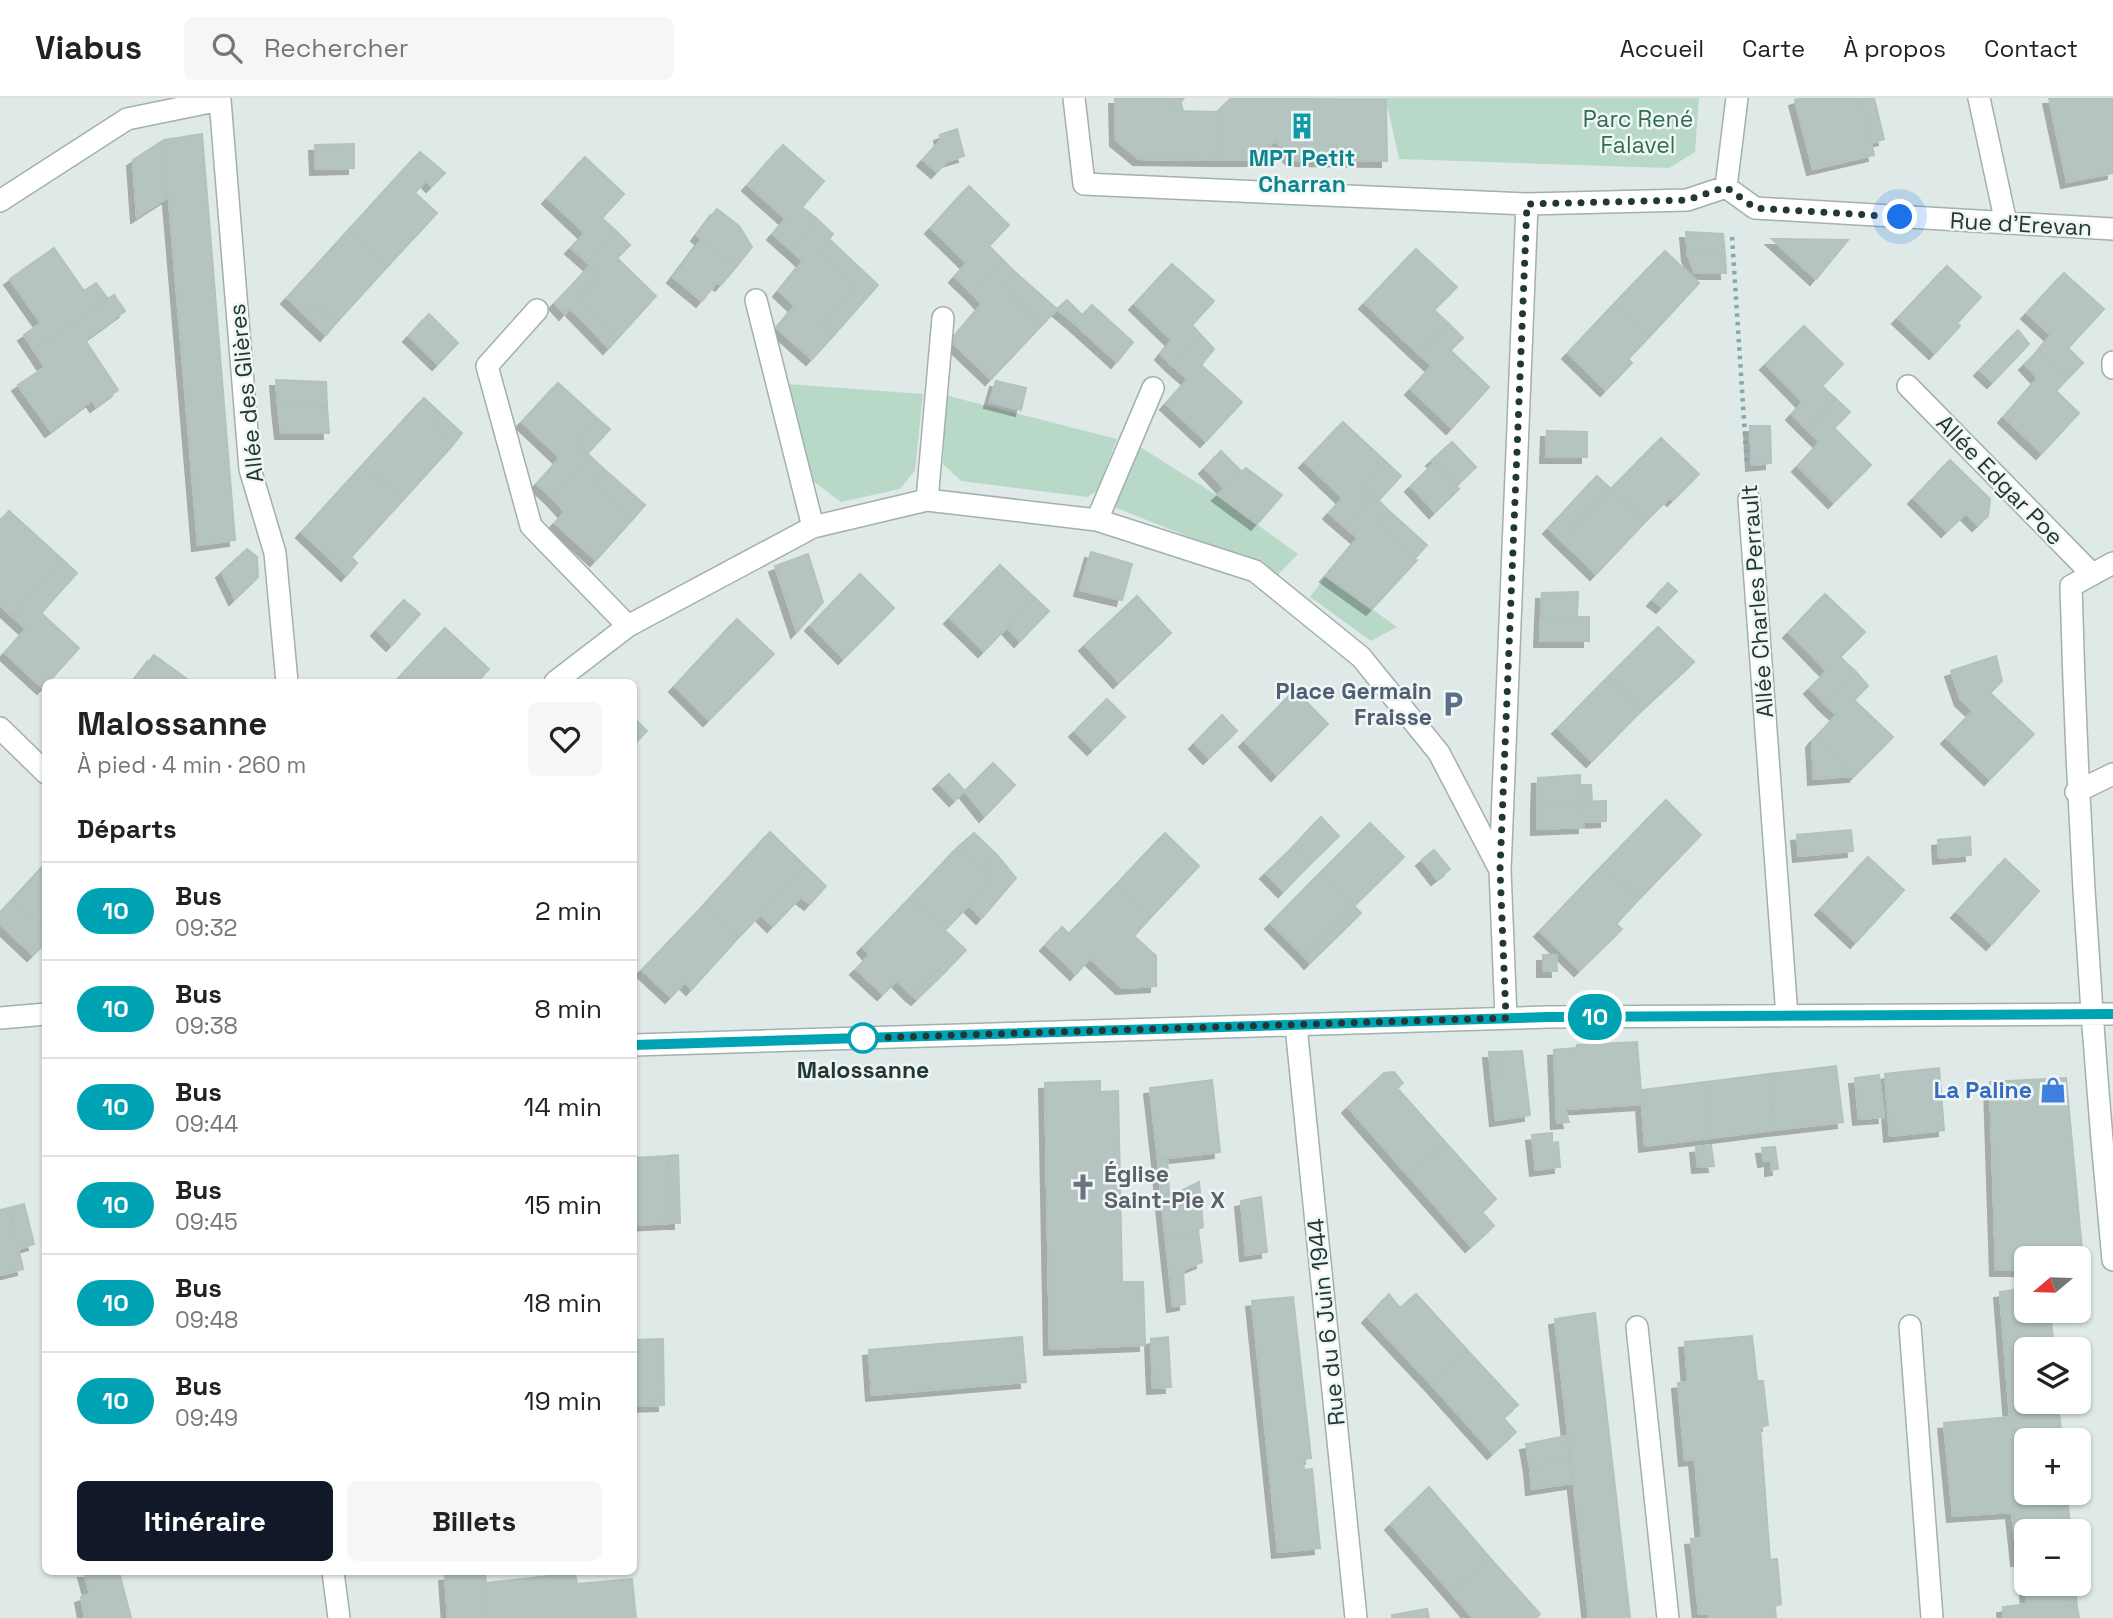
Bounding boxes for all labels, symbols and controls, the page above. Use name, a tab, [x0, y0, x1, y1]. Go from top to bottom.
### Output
search box	[184, 17, 674, 80]
text: Viabus	[35, 27, 142, 69]
icon: search	[208, 29, 246, 67]
text: Rechercher	[264, 31, 409, 65]
text: Accueil	[1620, 33, 1704, 64]
text: Carte	[1742, 33, 1805, 64]
text: À propos	[1843, 33, 1946, 64]
text: Contact	[1984, 33, 2078, 64]
park label: Parc René Falavel	[1583, 104, 1693, 160]
building icon: MPT Petit Charran	[1287, 111, 1317, 141]
place label: MPT Petit Charran	[1249, 143, 1355, 199]
your location	[1882, 199, 1917, 234]
street label: Rue d'Erevan	[1949, 205, 2093, 243]
street label: Allée des Glières	[222, 302, 270, 484]
street label: Allée Edgar Poe	[1930, 408, 2070, 552]
street label: Allée Charles Perrault	[1734, 483, 1780, 719]
place label: Place Germain Fraisse	[1276, 676, 1432, 732]
parking icon: Place Germain Fraisse	[1438, 689, 1468, 719]
button: heart	[528, 702, 602, 776]
text: Malossanne	[77, 703, 267, 745]
text: À pied · 4 min · 260 m	[77, 750, 306, 780]
text: Départs	[77, 812, 177, 846]
text: Bus	[175, 879, 222, 913]
text: 2 min	[535, 894, 602, 928]
text: 10	[102, 895, 129, 926]
text: 09:32	[175, 913, 237, 943]
text: Bus	[175, 977, 222, 1011]
text: 8 min	[534, 992, 602, 1026]
text: 10	[102, 993, 129, 1024]
line badge: 10	[1564, 994, 1626, 1040]
text: 10	[1582, 1001, 1608, 1032]
text: 09:38	[175, 1011, 238, 1041]
marker: Malossanne	[848, 1023, 878, 1053]
place label: Malossanne	[797, 1055, 929, 1085]
text: Bus	[175, 1075, 222, 1109]
place label: La Paline	[1934, 1075, 2032, 1105]
shop icon: La Paline	[2038, 1075, 2068, 1105]
text: 14 min	[524, 1090, 602, 1124]
text: 10	[102, 1091, 129, 1122]
text: 09:44	[175, 1109, 238, 1139]
place label: Église Saint-Pie X	[1104, 1159, 1225, 1215]
church icon: Église Saint-Pie X	[1068, 1172, 1098, 1202]
text: Bus	[175, 1173, 222, 1207]
text: 15 min	[524, 1188, 602, 1222]
text: 10	[102, 1189, 129, 1220]
text: 09:45	[175, 1207, 238, 1237]
street label: Rue du 6 Juin 1944	[1300, 1217, 1352, 1427]
north arrow	[2014, 1246, 2091, 1323]
map controls	[2014, 1246, 2091, 1596]
text: Bus	[175, 1271, 222, 1305]
text: 18 min	[524, 1286, 602, 1320]
text: 10	[102, 1287, 129, 1318]
text: 09:48	[175, 1305, 238, 1335]
button: layers	[2014, 1337, 2091, 1414]
text: Bus	[175, 1369, 222, 1403]
text: 19 min	[524, 1384, 602, 1418]
text: 10	[102, 1385, 129, 1416]
text: 09:49	[175, 1403, 238, 1433]
button: +	[2014, 1428, 2091, 1505]
button: Itinéraire	[77, 1481, 333, 1561]
button: Billets	[347, 1481, 602, 1561]
button: −	[2014, 1519, 2091, 1596]

